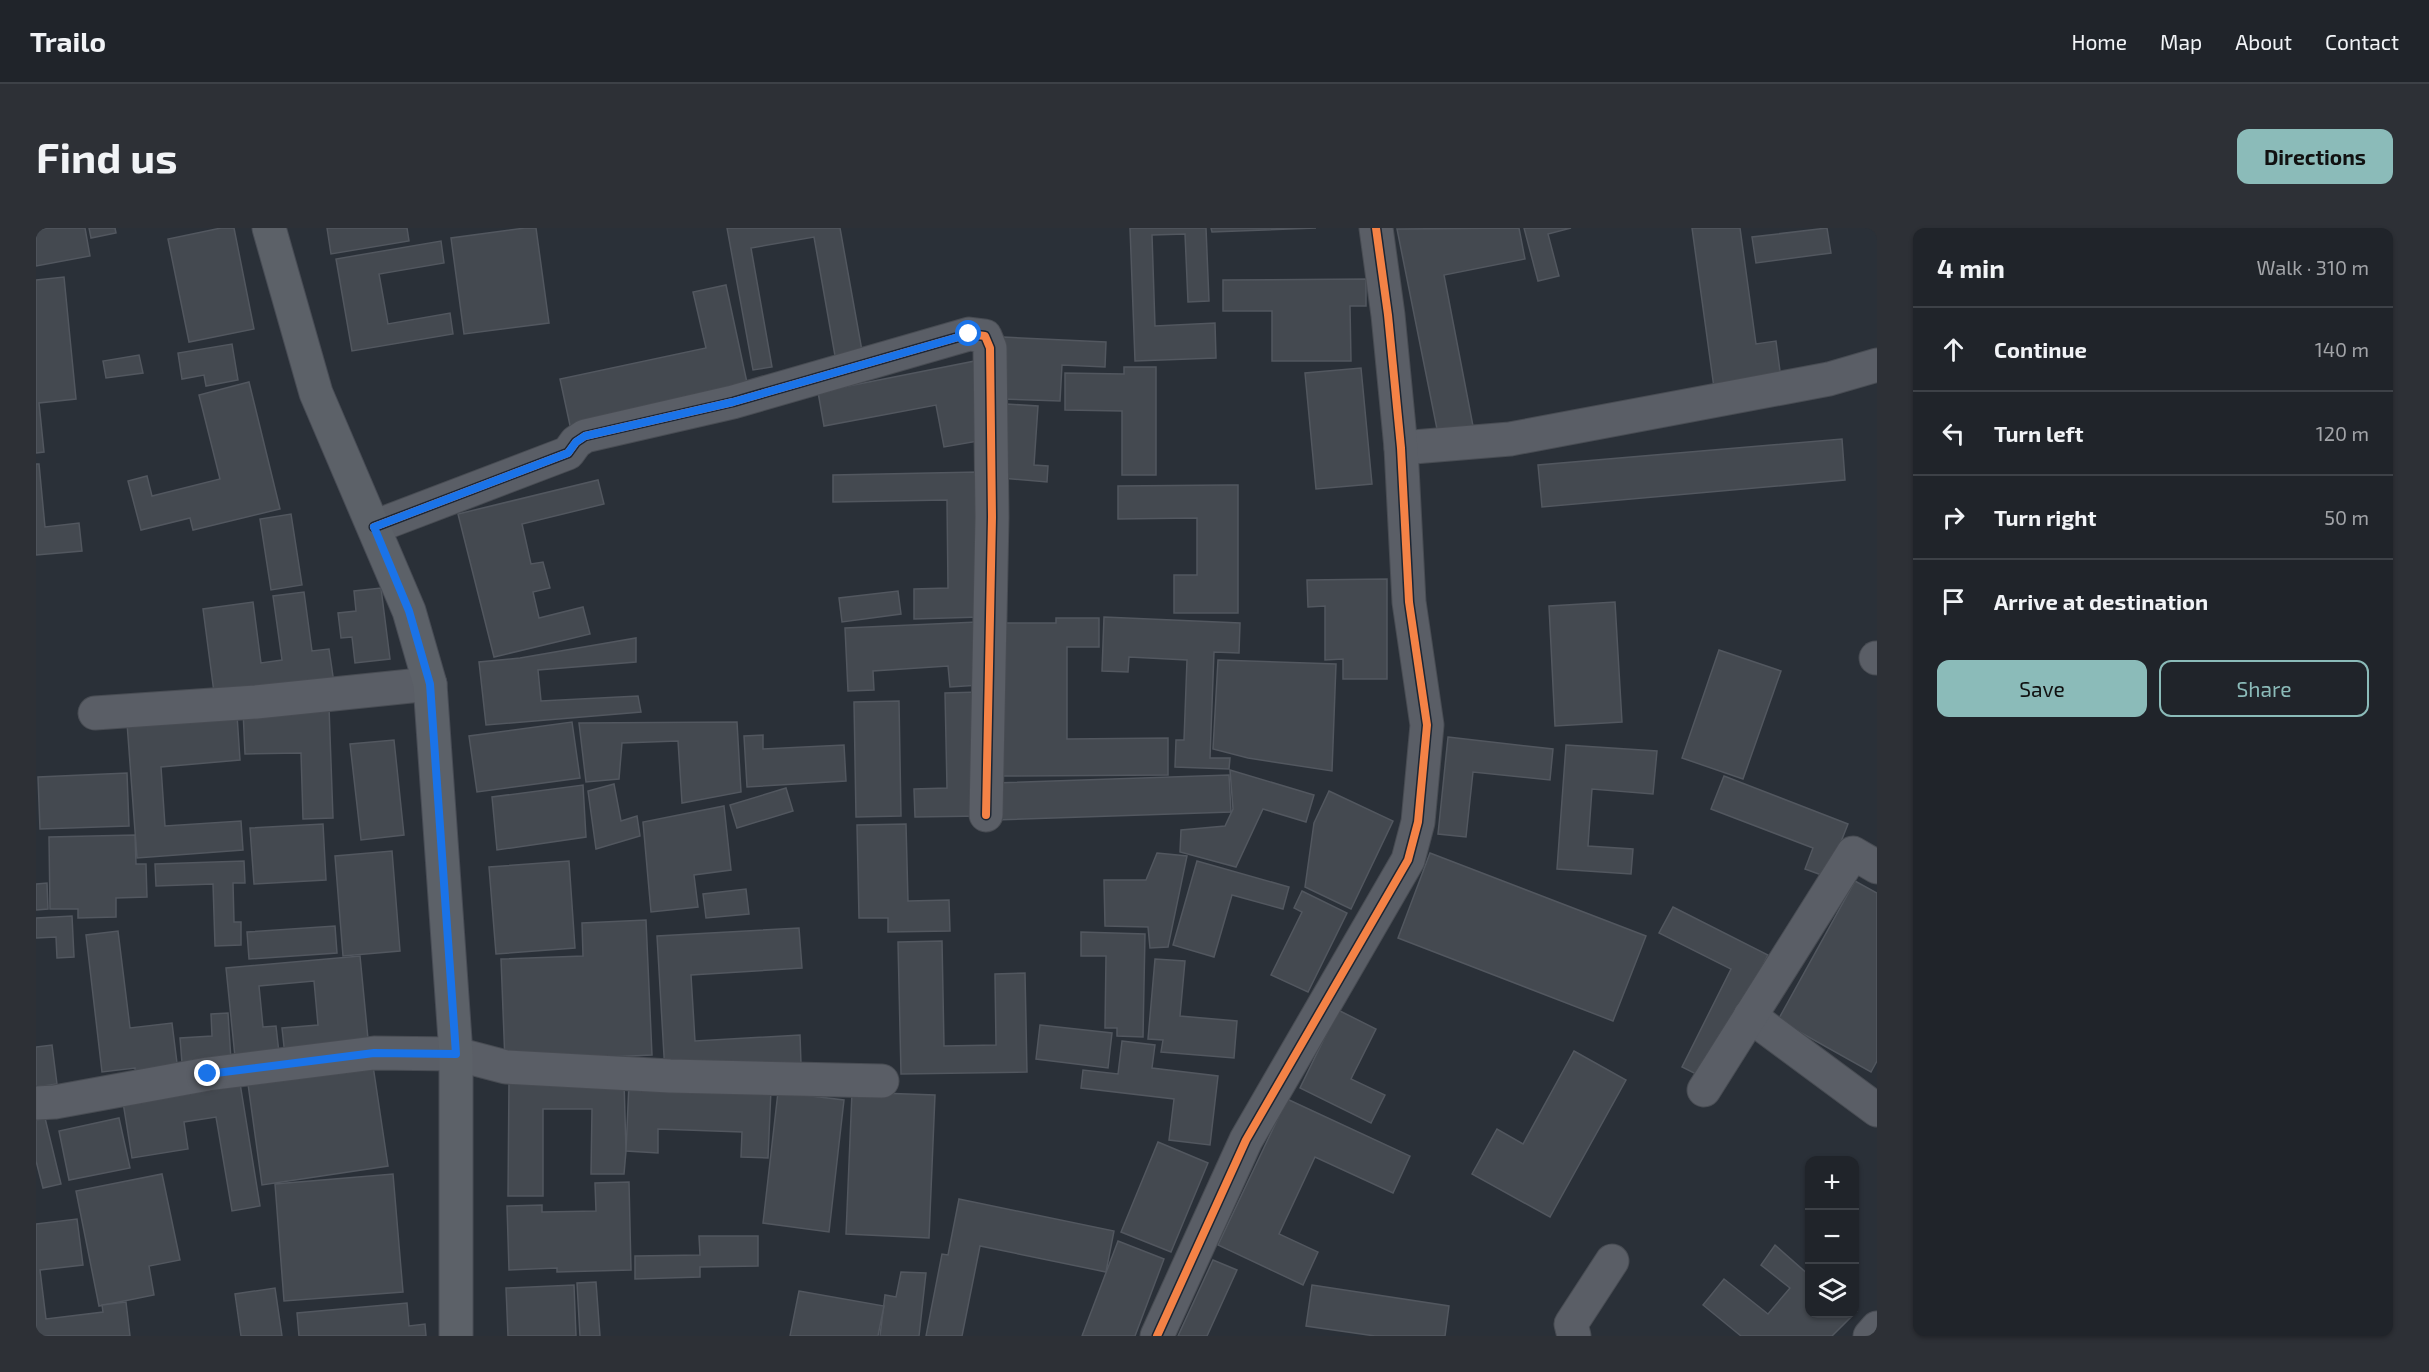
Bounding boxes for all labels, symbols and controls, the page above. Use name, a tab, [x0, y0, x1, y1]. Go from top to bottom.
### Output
text: Trailo	[30, 24, 106, 58]
text: Home	[2071, 29, 2127, 54]
text: Map	[2160, 29, 2202, 54]
text: About	[2235, 29, 2292, 54]
text: Contact	[2325, 29, 2399, 54]
button: Directions	[2237, 129, 2393, 184]
text: Find us	[36, 131, 178, 181]
text: 4 min	[1937, 252, 2005, 283]
text: Walk · 310 m	[2257, 255, 2369, 279]
route start	[955, 320, 981, 346]
icon: ahead	[1937, 333, 1970, 366]
text: Continue	[1994, 336, 2087, 362]
text: 140 m	[2315, 337, 2369, 361]
icon: left	[1937, 417, 1970, 450]
text: Turn left	[1994, 420, 2083, 446]
text: 120 m	[2316, 421, 2369, 445]
icon: right	[1937, 501, 1970, 534]
text: Turn right	[1994, 504, 2096, 530]
text: 50 m	[2324, 505, 2369, 529]
icon: arrive	[1937, 585, 1970, 618]
text: Arrive at destination	[1994, 588, 2208, 614]
button: Save	[1937, 660, 2147, 717]
button: Share	[2159, 660, 2369, 717]
route end	[194, 1060, 220, 1086]
map controls	[1805, 1156, 1859, 1318]
button: +	[1805, 1156, 1859, 1210]
button: −	[1805, 1210, 1859, 1264]
button: layers	[1805, 1264, 1859, 1318]

